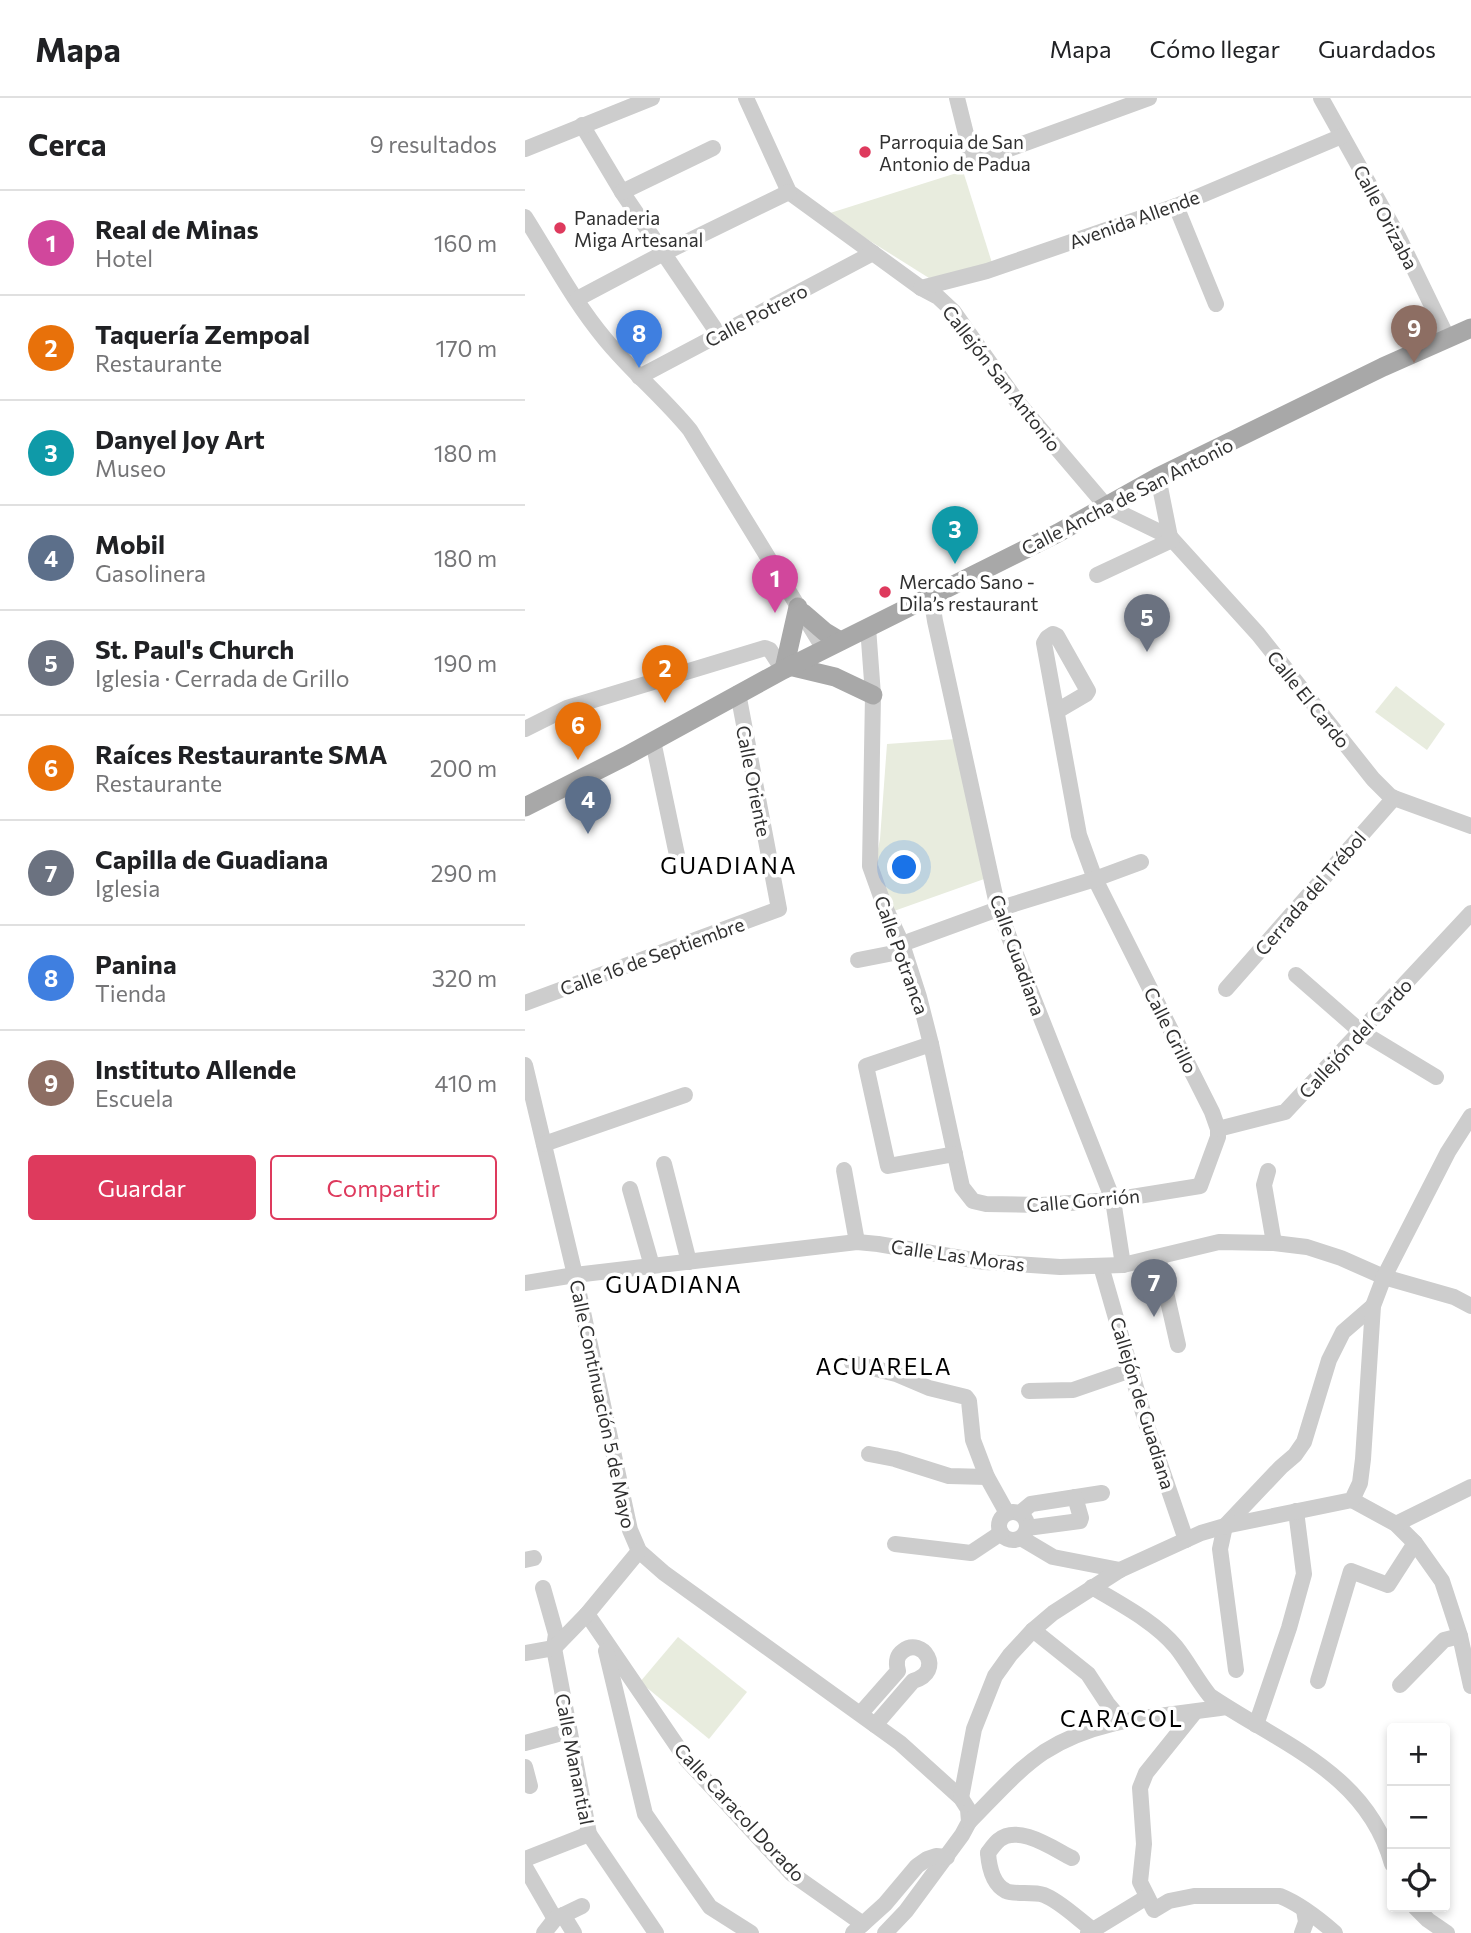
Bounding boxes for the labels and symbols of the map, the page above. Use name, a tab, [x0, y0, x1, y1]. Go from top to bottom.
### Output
place label: Parroquia de San Antonio de Padua	[879, 130, 1031, 175]
marker: Parroquia de San Antonio de Padua	[857, 144, 873, 160]
street label: Calle Orizaba	[1349, 161, 1423, 273]
street label: Avenida Allende	[1066, 185, 1202, 253]
place label: Panaderia Miga Artesanal	[574, 206, 703, 251]
marker: Panaderia Miga Artesanal	[552, 220, 568, 236]
street label: Calle Potrero	[701, 278, 811, 352]
street label: Callejón San Antonio	[938, 300, 1066, 456]
pin: 9	[1391, 305, 1437, 363]
pin: 8	[616, 310, 662, 368]
street label: Calle Ancha de San Antonio	[1017, 433, 1237, 559]
pin: 3	[932, 506, 978, 564]
pin: 1	[752, 555, 798, 613]
place label: Mercado Sano - Dila’s restaurant	[899, 570, 1039, 615]
marker: Mercado Sano - Dila’s restaurant	[877, 584, 893, 600]
pin: 5	[1124, 594, 1170, 652]
pin: 2	[642, 645, 688, 703]
street label: Calle El Cardo	[1263, 646, 1355, 752]
pin: 6	[555, 702, 601, 760]
street label: Calle Oriente	[732, 723, 776, 839]
pin: 4	[565, 776, 611, 834]
street label: Cerrada del Trébol	[1250, 826, 1370, 960]
your location	[887, 850, 921, 884]
district label: GUADIANA	[660, 851, 798, 879]
street label: Calle Guadiana	[985, 891, 1051, 1019]
street label: Calle Potranca	[870, 893, 934, 1017]
street label: Calle 16 de Septiembre	[557, 912, 747, 1000]
street label: Callejón del Cardo	[1294, 973, 1416, 1103]
street label: Calle Grillo	[1139, 983, 1203, 1077]
street label: Calle Gorrión	[1025, 1184, 1141, 1216]
street label: Calle Las Moras	[890, 1234, 1026, 1276]
pin: 7	[1131, 1259, 1177, 1317]
district label: GUADIANA	[605, 1270, 743, 1298]
street label: Calle Continuación 5 de Mayo	[565, 1278, 641, 1530]
street label: Callejón de Guadiana	[1106, 1314, 1180, 1492]
district label: ACUARELA	[815, 1352, 953, 1380]
street label: Calle Manantial	[551, 1691, 599, 1827]
district label: CARACOL	[1060, 1704, 1184, 1732]
street label: Calle Caracol Dorado	[670, 1738, 810, 1886]

